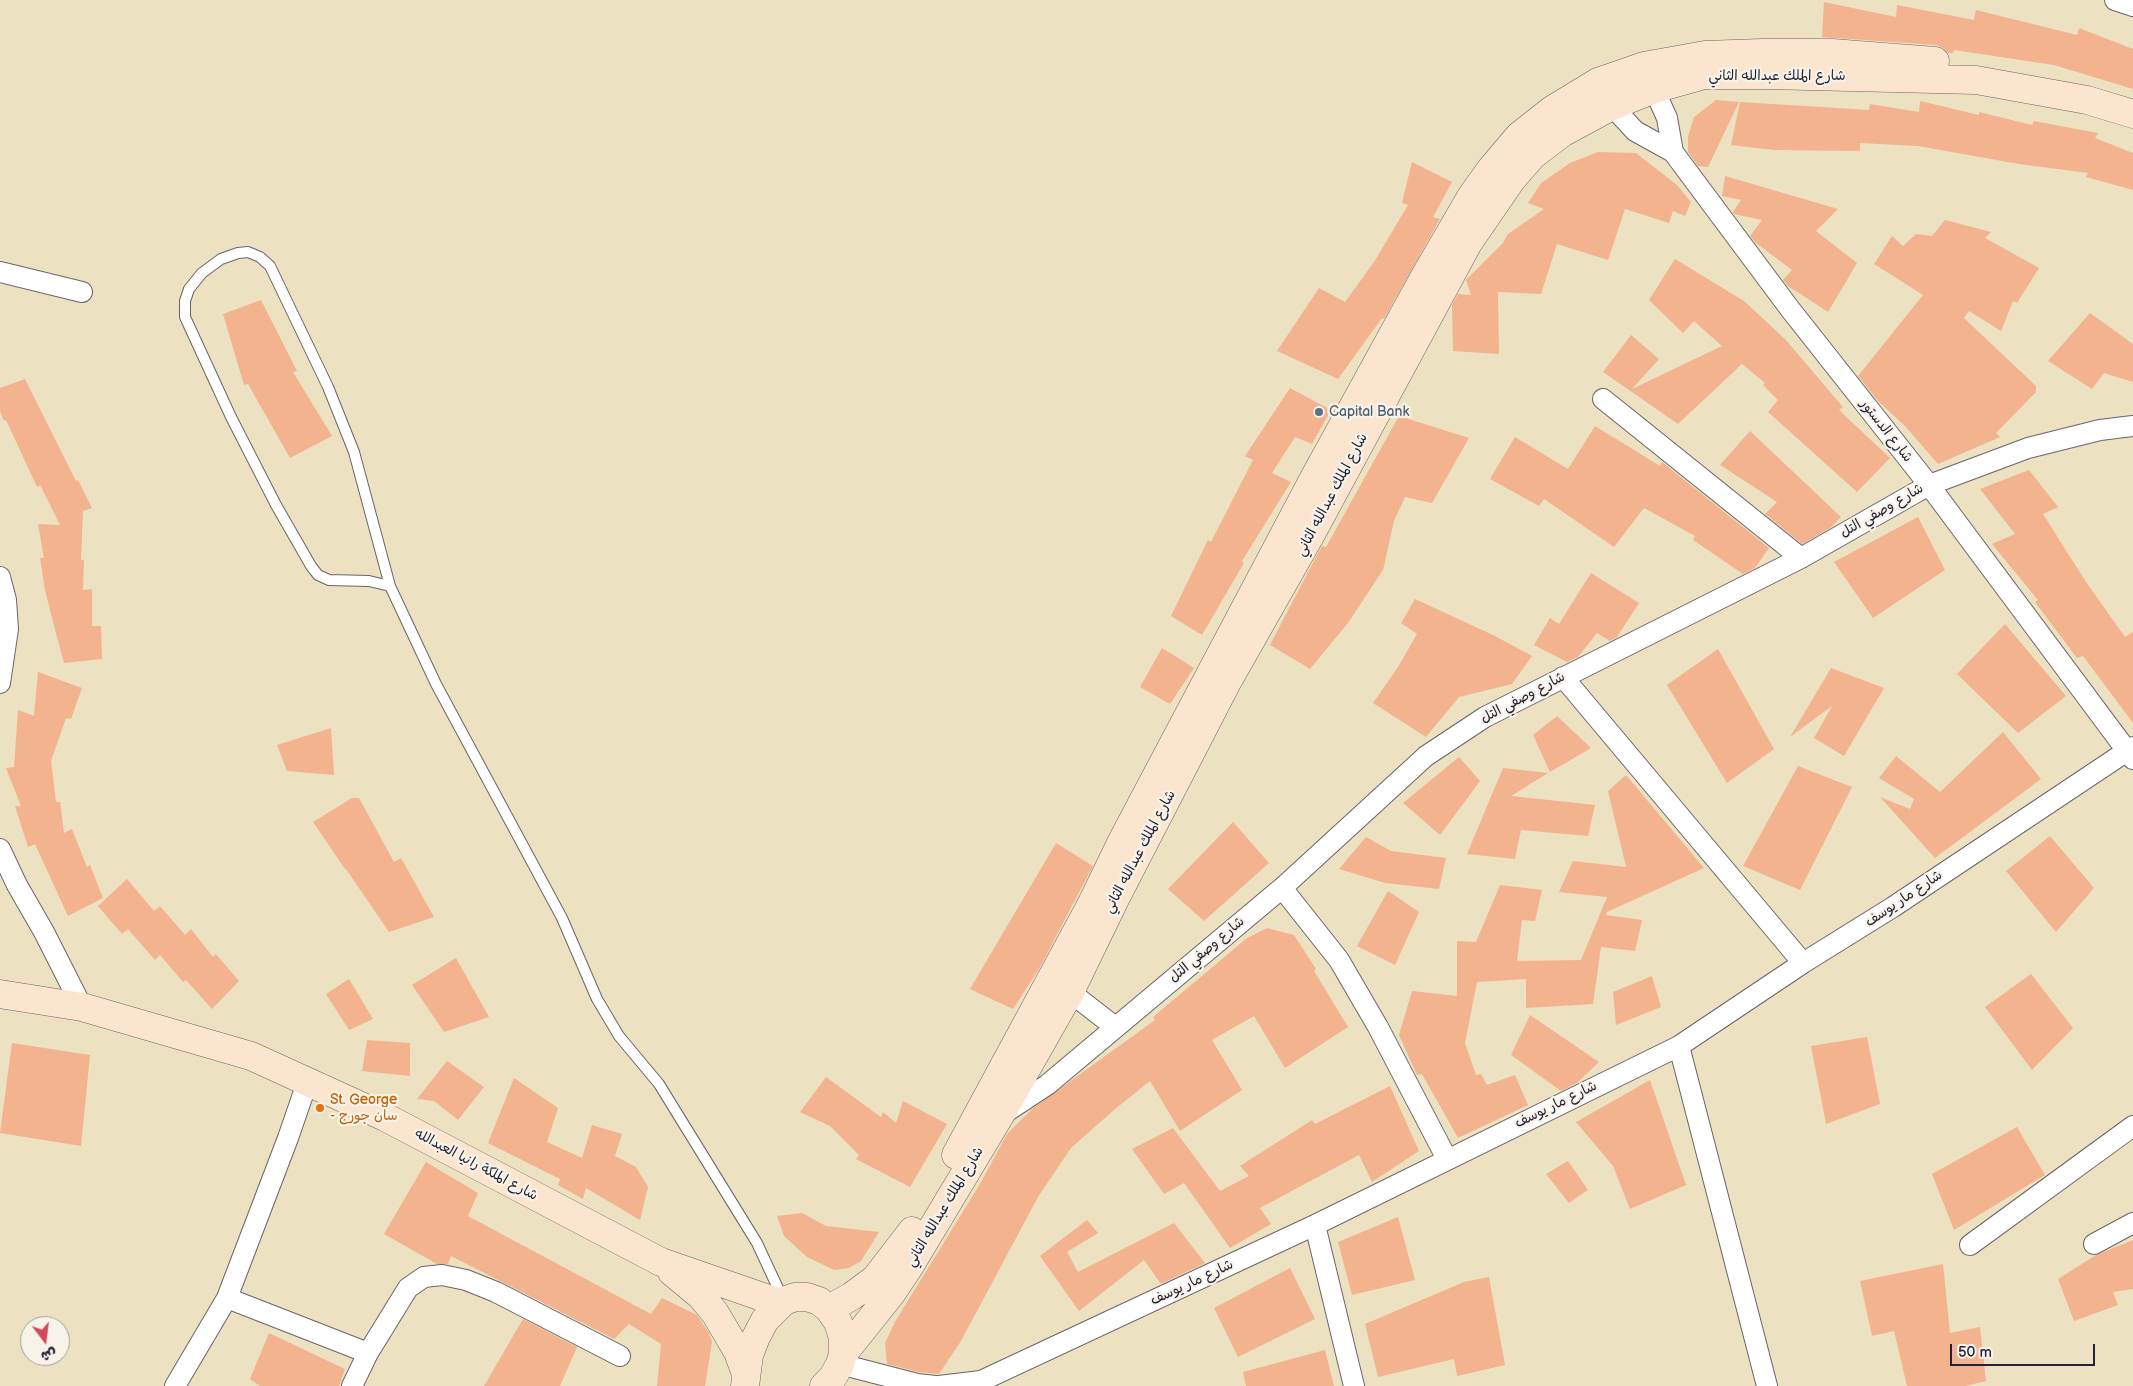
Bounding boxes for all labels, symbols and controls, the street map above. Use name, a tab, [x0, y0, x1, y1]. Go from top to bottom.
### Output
street label: شارع الملك عبدالله الثاني	[1709, 68, 1845, 84]
street label: شارع الدستور	[1856, 396, 1916, 466]
place label: Capital Bank	[1329, 404, 1409, 420]
marker: Capital Bank	[1313, 406, 1325, 418]
street label: شارع الملك عبدالله الثاني	[1292, 431, 1372, 559]
street label: شارع وصفي التل	[1837, 480, 1927, 542]
street label: شارع وصفي التل	[1478, 669, 1568, 727]
street label: شارع الملك عبدالله الثاني	[1100, 788, 1180, 916]
street label: شارع مار يوسف	[1862, 867, 1946, 931]
street label: شارع وصفي التل	[1166, 914, 1248, 986]
street label: شارع مار يوسف	[1512, 1078, 1600, 1132]
place label: St. George - سان جورج	[330, 1092, 398, 1124]
marker: St. George - سان جورج	[314, 1102, 326, 1114]
street label: شارع الملكة رانيا العبدالله	[412, 1125, 540, 1205]
street label: شارع الملك عبدالله الثاني	[903, 1144, 987, 1270]
street label: شارع مار يوسف	[1148, 1257, 1236, 1309]
north arrow	[20, 1316, 70, 1366]
scale bar	[1953, 1334, 2098, 1366]
text: 50 m	[1958, 1343, 1992, 1362]
text: ش	[39, 1345, 58, 1365]

